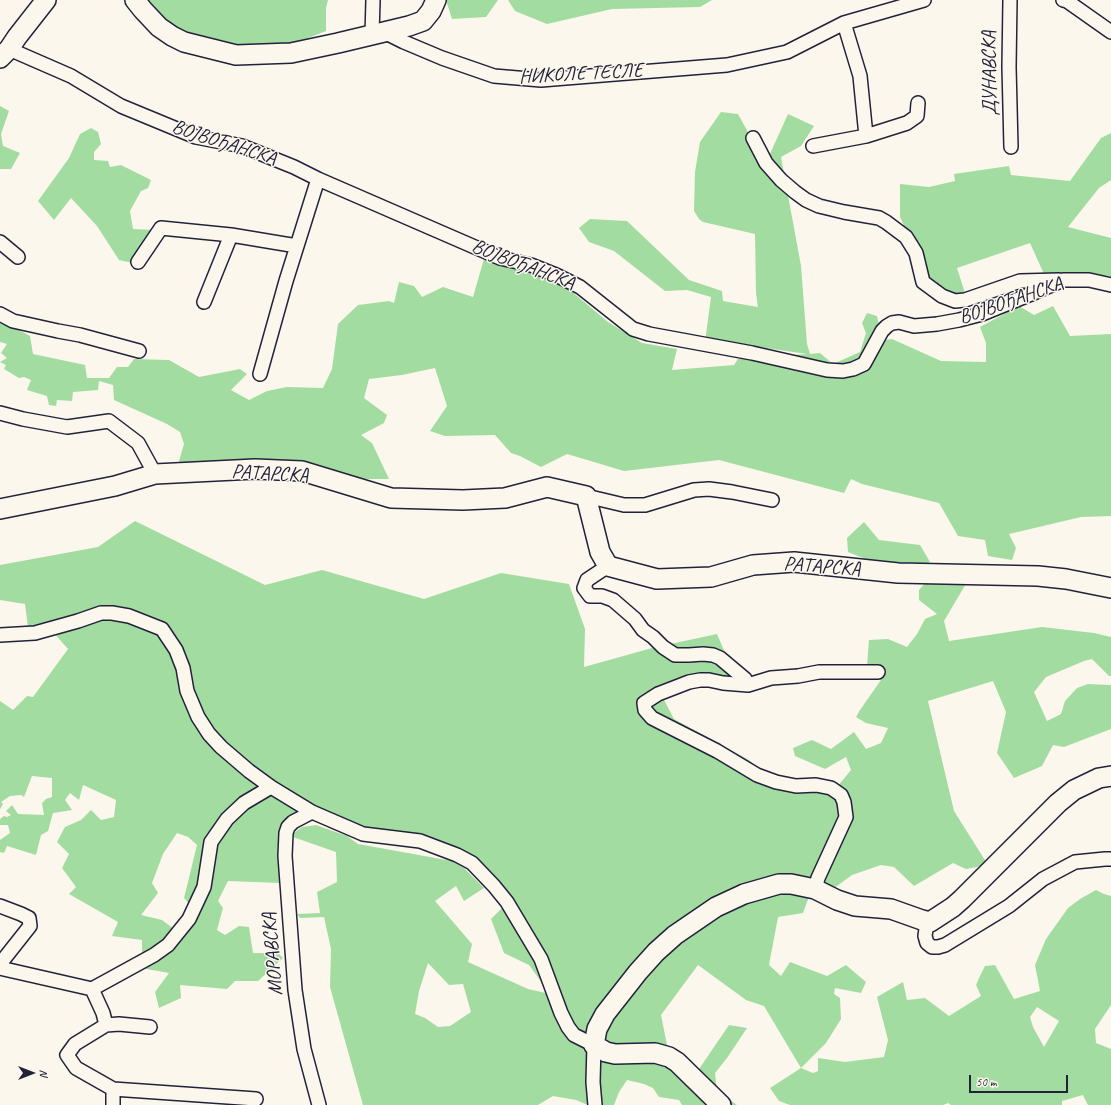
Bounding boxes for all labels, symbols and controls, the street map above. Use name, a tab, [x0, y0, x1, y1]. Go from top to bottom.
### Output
street label: ДУНАВСКА	[977, 30, 1003, 116]
street label: НИКОЛЕ ТЕСЛЕ	[518, 59, 644, 89]
street label: ВОЈВОЂАНСКА	[169, 115, 279, 171]
street label: ВОЈВОЂАНСКА	[468, 234, 578, 296]
street label: ВОЈВОЂАНСКА	[956, 272, 1066, 330]
street label: РАТАРСКА	[231, 460, 309, 488]
street label: РАТАРСКА	[783, 552, 861, 582]
street label: МОРАВСКА	[257, 911, 289, 997]
north arrow	[12, 1053, 52, 1093]
scale bar	[971, 1067, 1070, 1093]
text: N	[37, 1070, 51, 1076]
text: 50 m	[976, 1074, 996, 1090]

